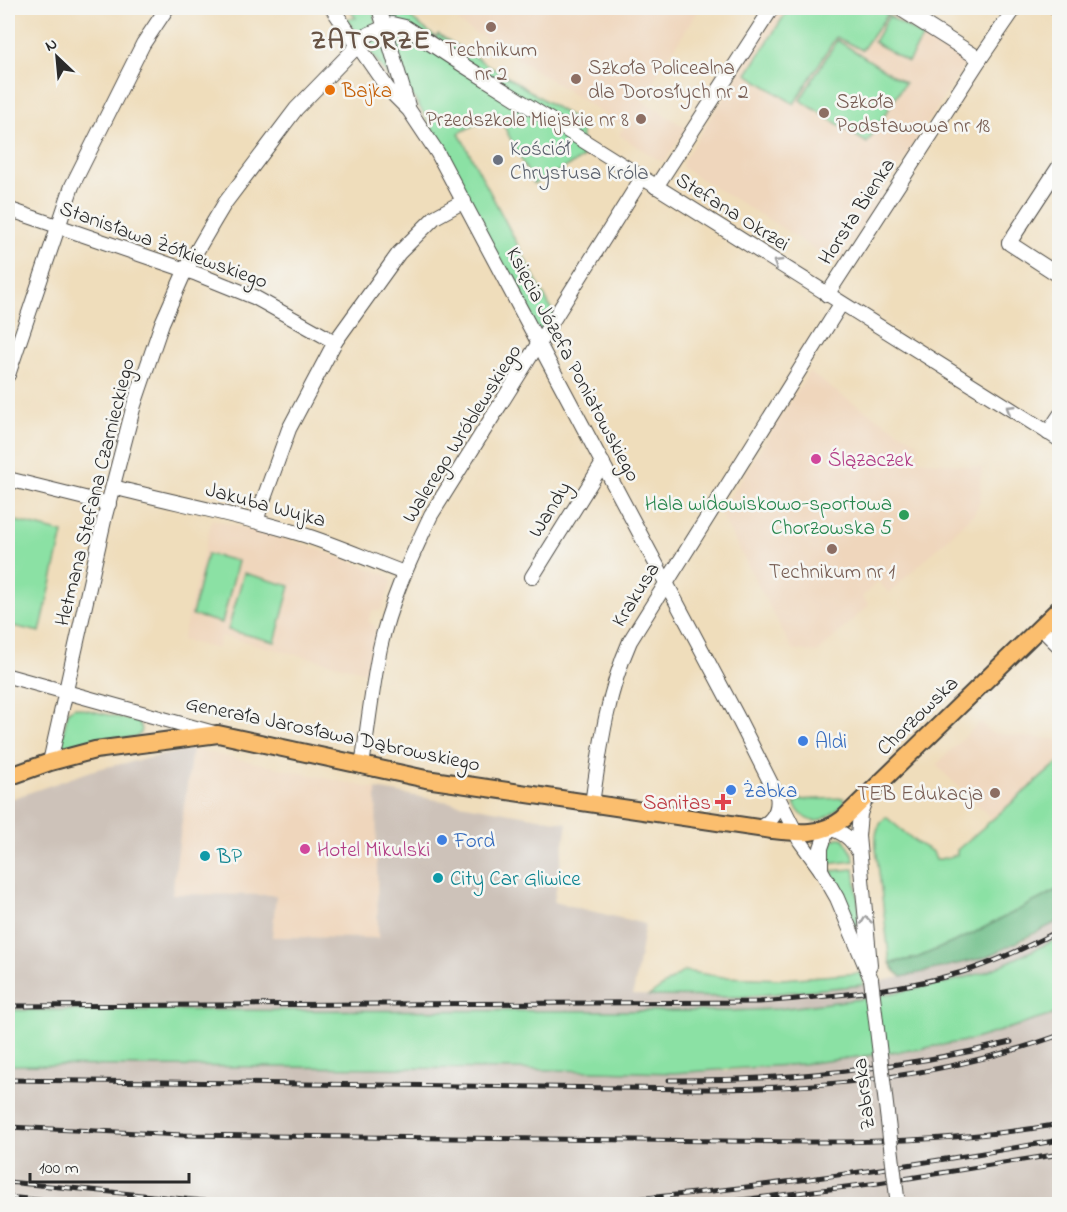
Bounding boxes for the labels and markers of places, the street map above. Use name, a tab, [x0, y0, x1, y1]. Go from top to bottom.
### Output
marker: Technikum nr 2	[484, 20, 498, 34]
place label: Technikum nr 2	[445, 36, 537, 90]
place label: Szkoła Policealna dla Dorosłych nr 2	[588, 54, 749, 110]
marker: Szkoła Policealna dla Dorosłych nr 2	[569, 72, 583, 86]
place label: Bajka	[341, 77, 392, 107]
marker: Bajka	[323, 83, 337, 97]
place label: Szkoła Podstawowa nr 18	[836, 88, 990, 142]
place label: Przedszkole Miejskie nr 8	[426, 106, 629, 136]
marker: Szkoła Podstawowa nr 18	[817, 106, 831, 120]
marker: Przedszkole Miejskie nr 8	[634, 112, 648, 126]
place label: Kościół Chrystusa Króla	[510, 135, 649, 191]
marker: Kościół Chrystusa Króla	[491, 153, 505, 167]
place label: Ślązaczek	[828, 446, 914, 476]
marker: Ślązaczek	[809, 452, 823, 466]
place label: Hala widowiskowo-sportowa Chorzowska 5	[645, 490, 892, 544]
marker: Hala widowiskowo-sportowa Chorzowska 5	[897, 508, 911, 522]
marker: Technikum nr 1	[825, 542, 839, 556]
place label: Technikum nr 1	[769, 558, 895, 588]
place label: Aldi	[815, 728, 847, 758]
marker: Aldi	[796, 734, 810, 748]
place label: Żabka	[743, 777, 797, 807]
place label: TEB Edukacja	[857, 780, 983, 810]
marker: Żabka	[724, 783, 738, 797]
marker: TEB Edukacja	[988, 786, 1002, 800]
place label: Sanitas	[643, 789, 711, 819]
marker: Sanitas	[716, 795, 730, 809]
place label: Ford	[453, 827, 495, 857]
marker: Ford	[435, 833, 449, 847]
place label: Hotel Mikulski	[317, 836, 430, 866]
marker: Hotel Mikulski	[298, 842, 312, 856]
place label: BP	[216, 843, 242, 873]
marker: BP	[198, 849, 212, 863]
place label: City Car Gliwice	[450, 865, 581, 897]
marker: City Car Gliwice	[431, 871, 445, 885]

